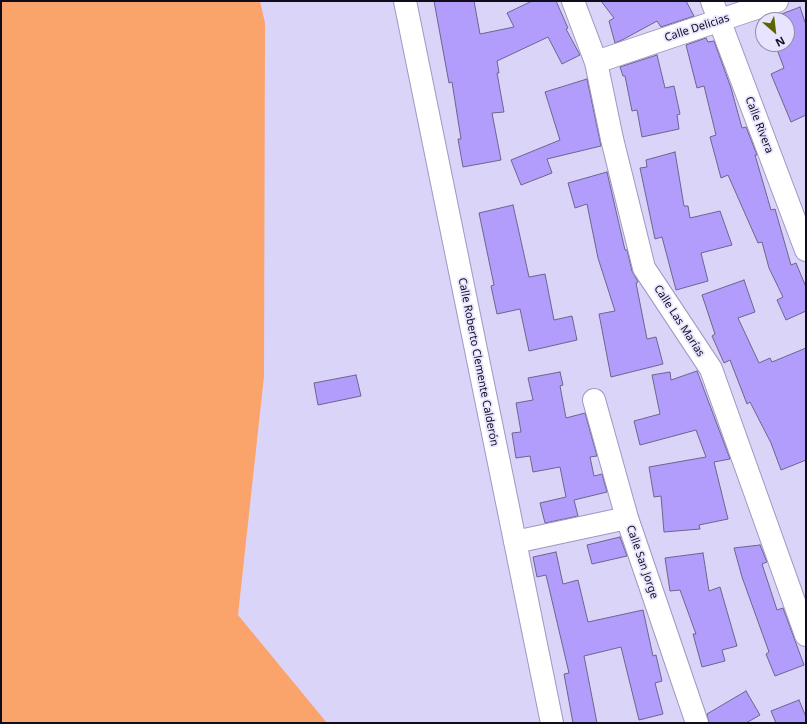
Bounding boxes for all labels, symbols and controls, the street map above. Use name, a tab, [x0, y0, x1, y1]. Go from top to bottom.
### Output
street label: Calle Delicias	[663, 11, 731, 45]
north arrow	[755, 12, 795, 52]
text: N	[773, 33, 788, 51]
street label: Calle Rivera	[742, 95, 776, 155]
street label: Calle Roberto Clemente Calderón	[455, 277, 501, 447]
street label: Calle Las Marías	[651, 283, 707, 359]
street label: Calle San Jorge	[623, 524, 661, 600]

